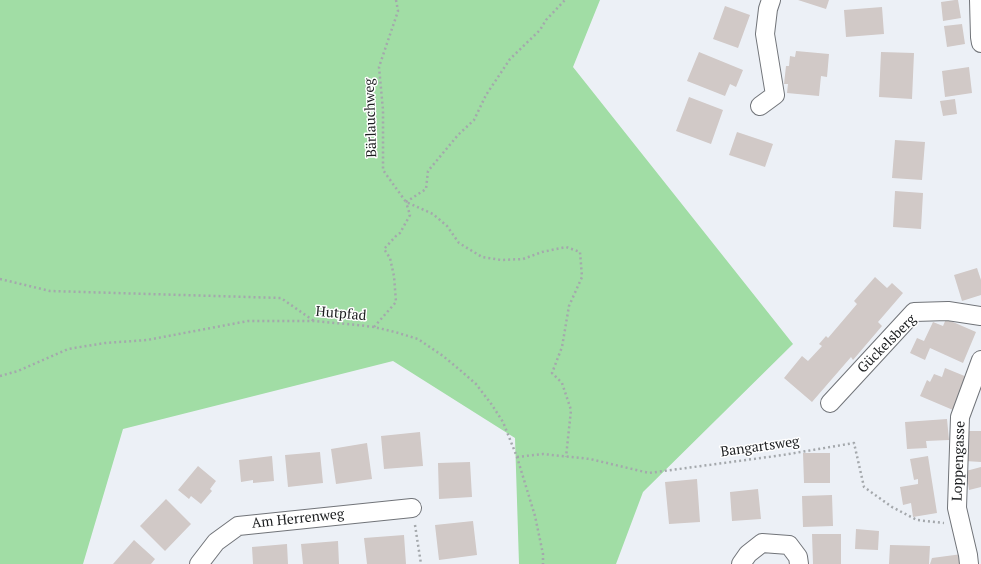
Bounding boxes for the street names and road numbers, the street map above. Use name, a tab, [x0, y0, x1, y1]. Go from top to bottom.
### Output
street label: Bärlauchweg	[361, 78, 381, 158]
street label: Hutpfad	[315, 303, 367, 325]
street label: Gückelsberg	[854, 311, 920, 377]
street label: Loppengasse	[949, 421, 969, 501]
street label: Bangartsweg	[719, 433, 801, 461]
street label: Am Herrenweg	[251, 506, 345, 532]

